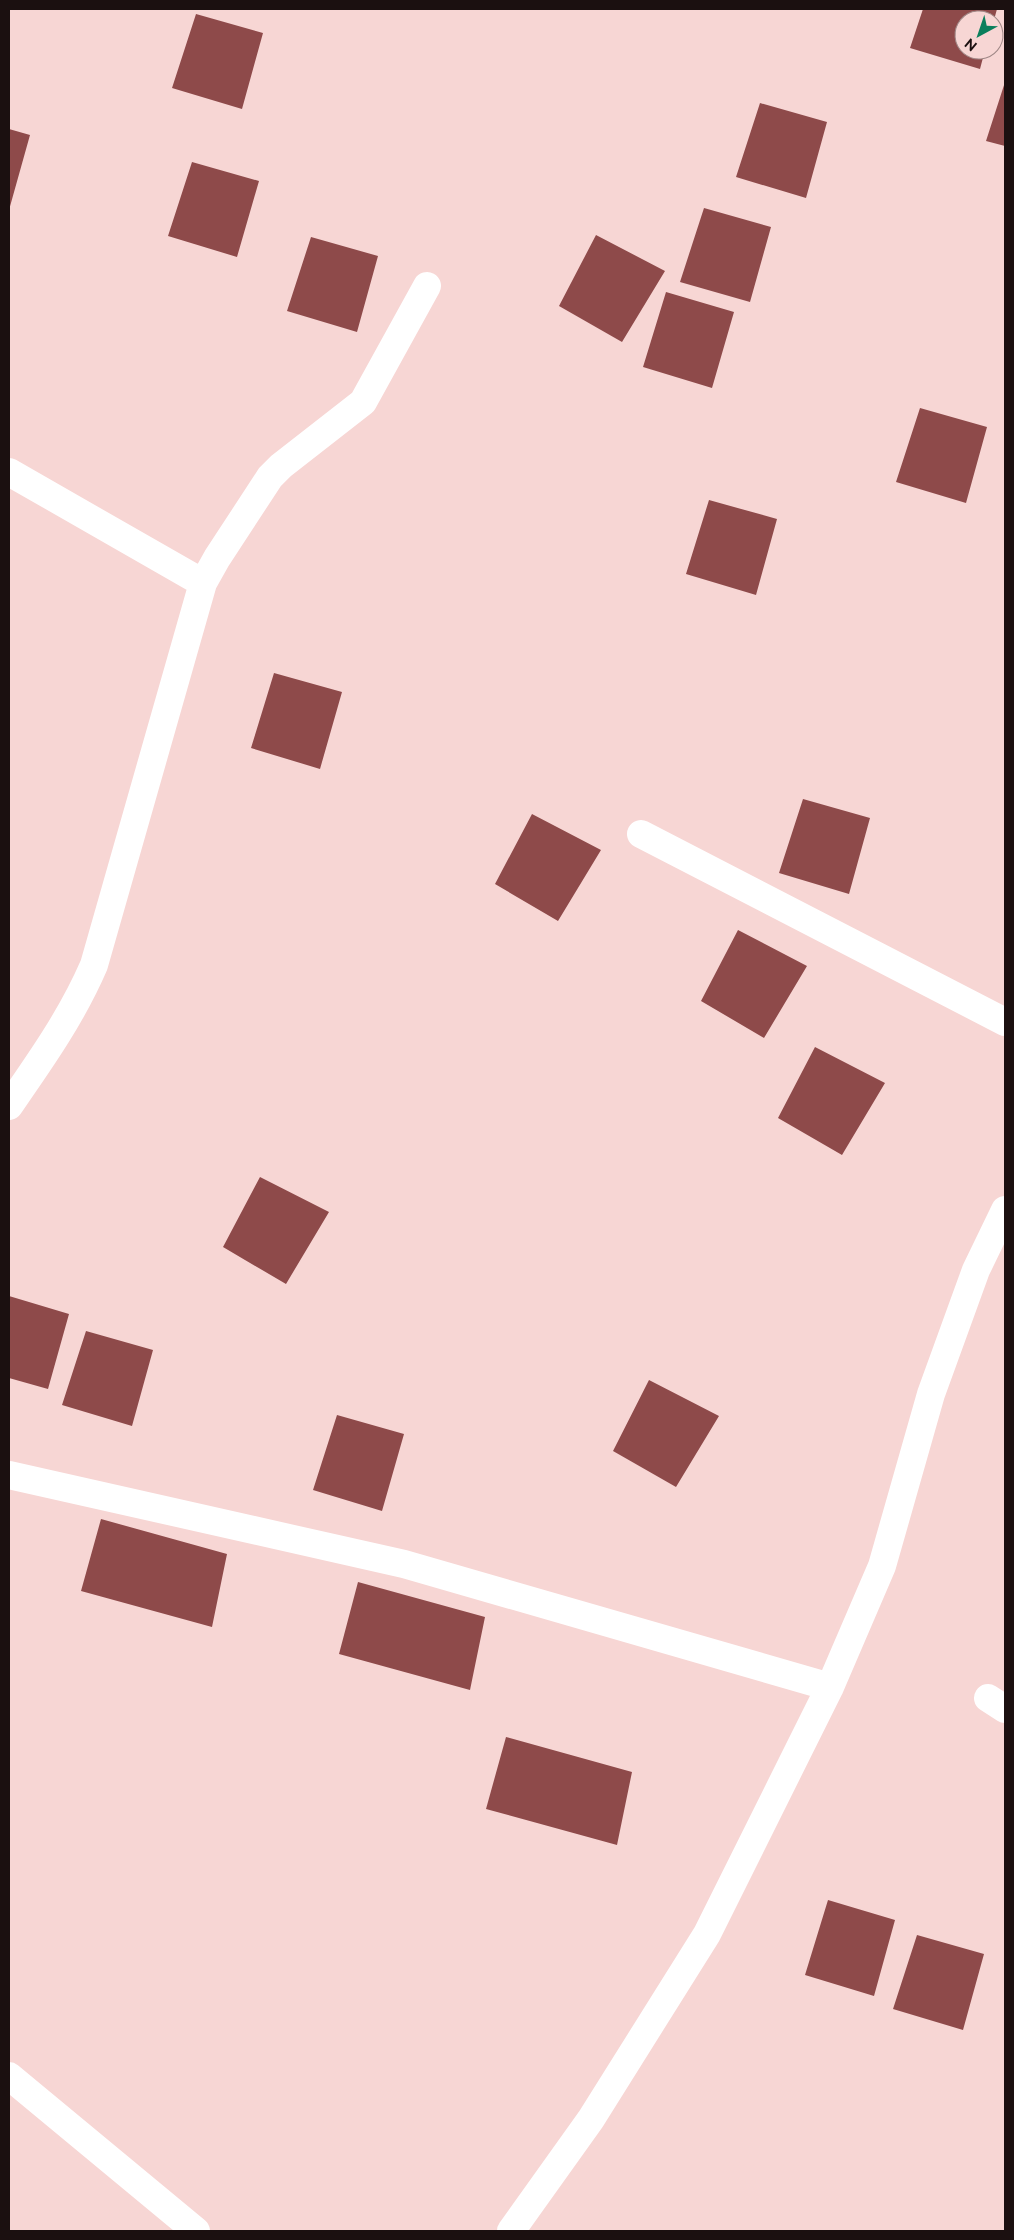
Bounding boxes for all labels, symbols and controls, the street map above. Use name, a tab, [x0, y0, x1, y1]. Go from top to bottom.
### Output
north arrow	[954, 10, 1004, 60]
text: N	[961, 35, 980, 55]

